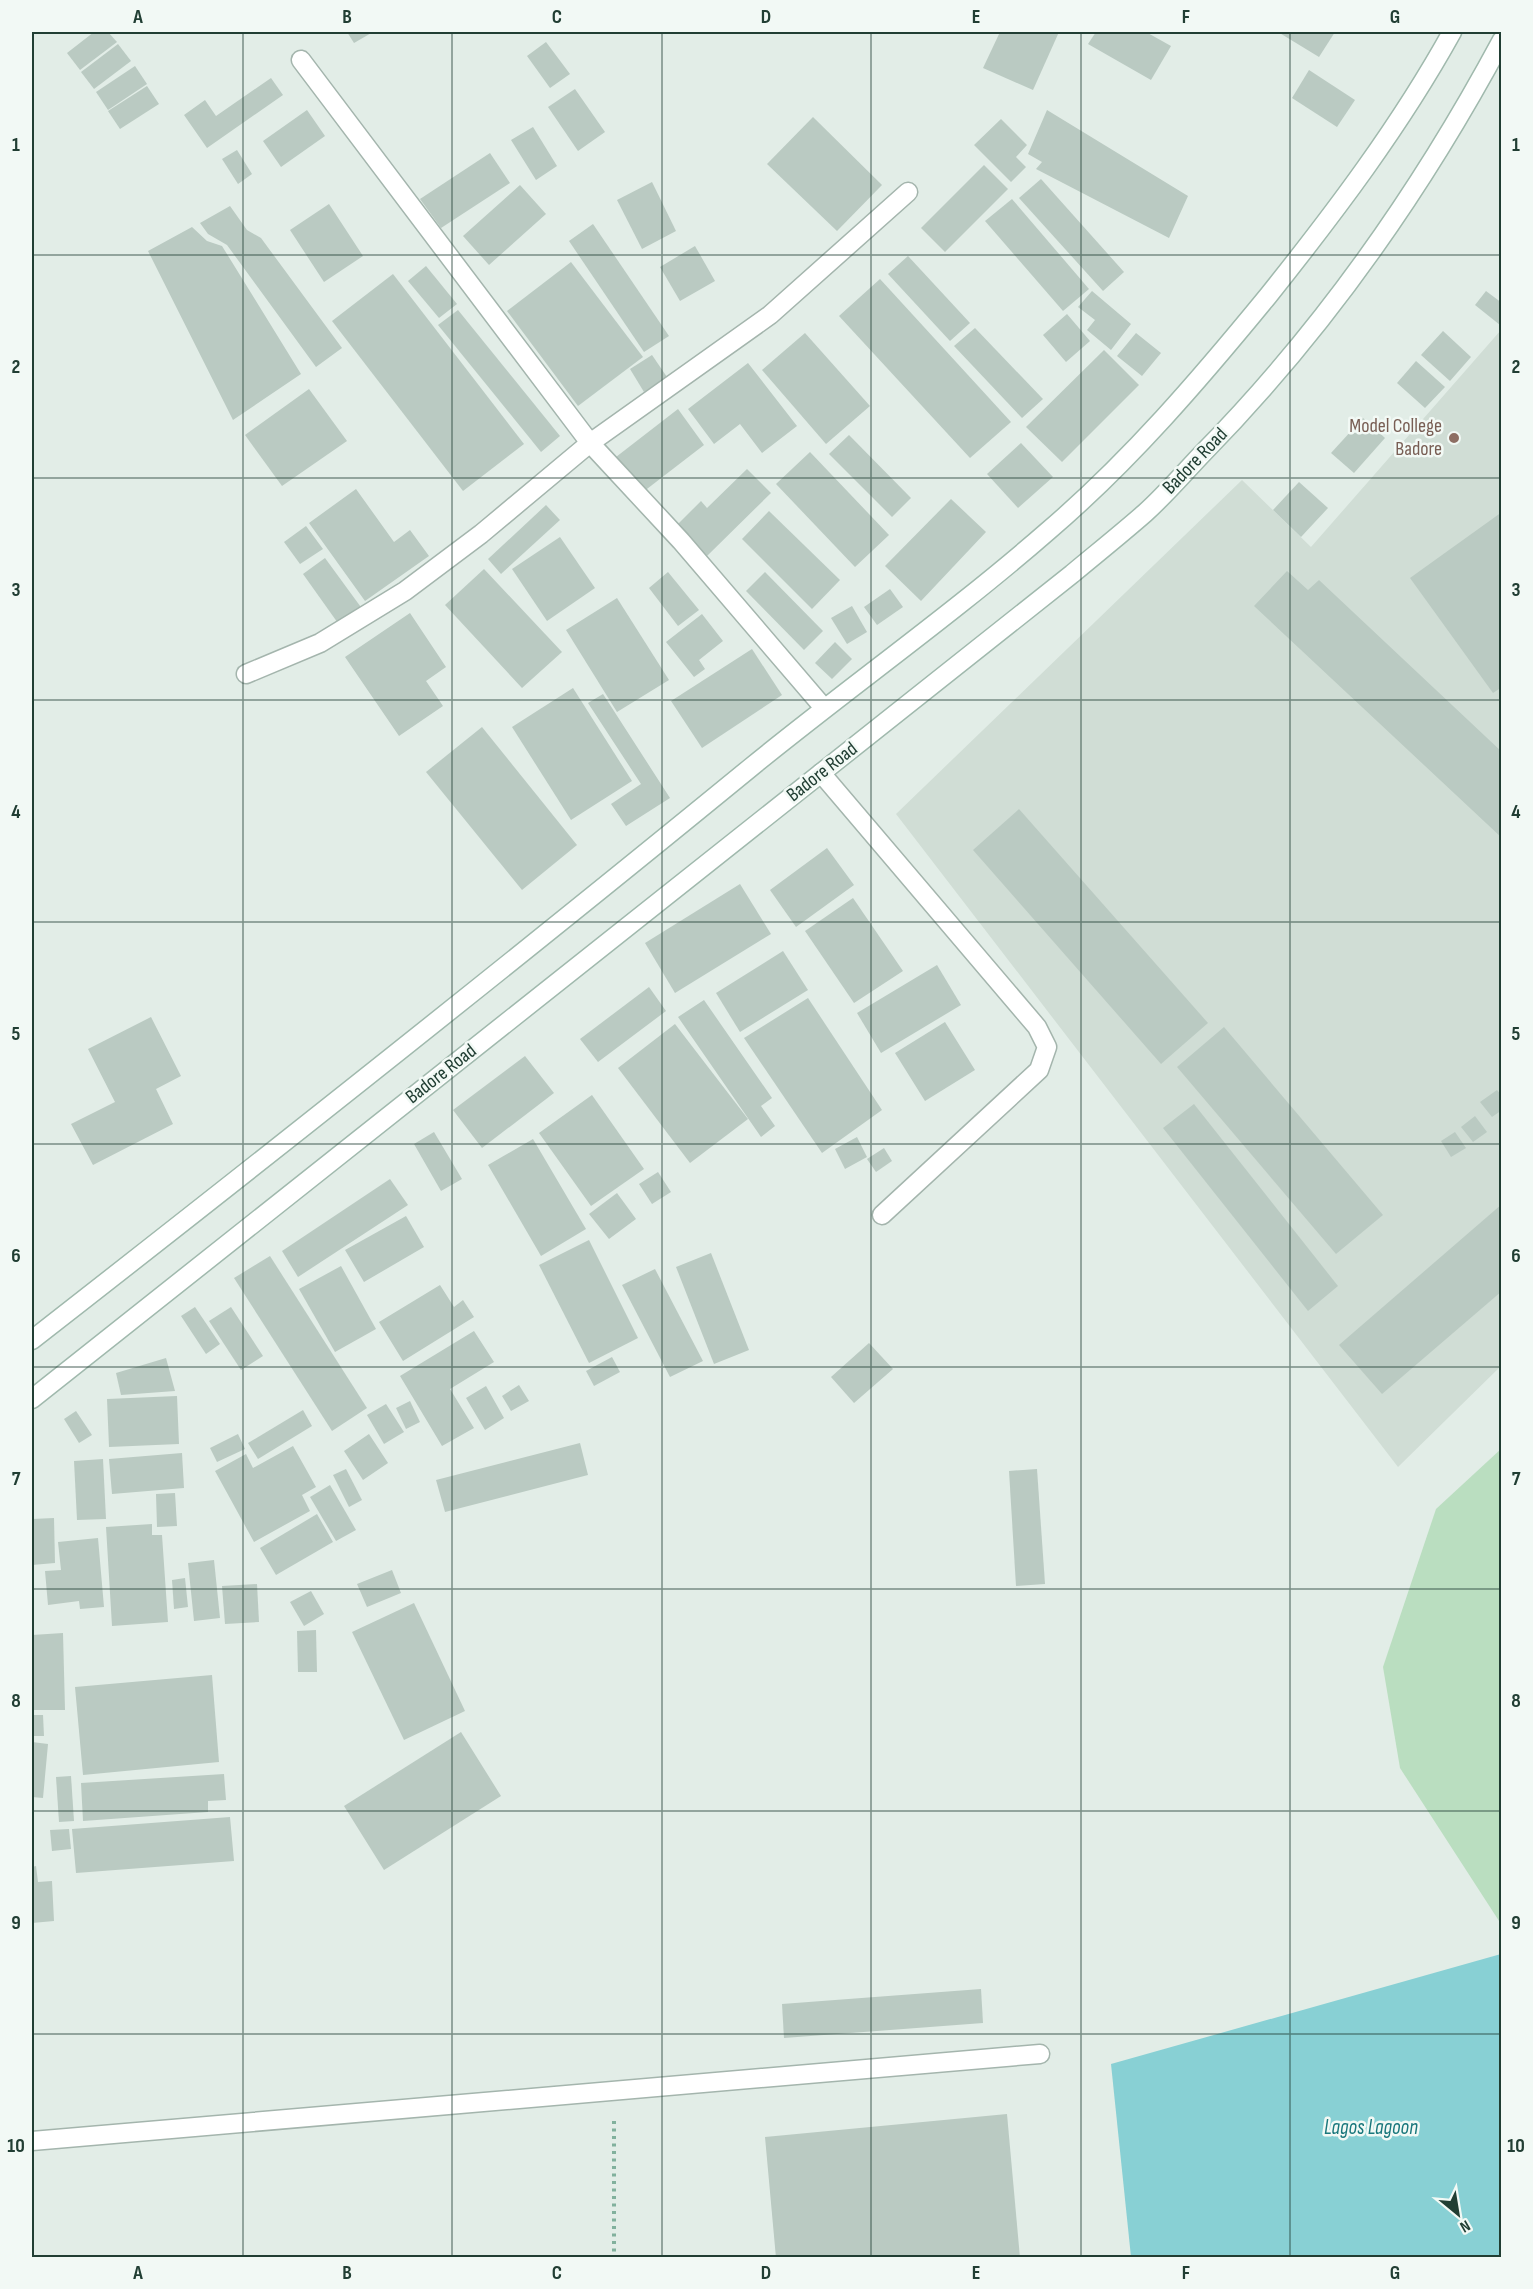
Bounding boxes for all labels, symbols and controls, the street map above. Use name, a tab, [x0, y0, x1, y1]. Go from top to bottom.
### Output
text: A	[132, 5, 143, 29]
text: B	[342, 5, 352, 29]
text: C	[552, 5, 562, 29]
text: D	[761, 5, 771, 29]
text: E	[972, 5, 980, 29]
text: F	[1182, 5, 1190, 29]
text: G	[1390, 5, 1400, 29]
text: 1	[12, 133, 20, 157]
text: 1	[1512, 133, 1520, 157]
text: 2	[12, 355, 20, 379]
text: 2	[1512, 355, 1520, 379]
place label: Model College Badore	[1349, 414, 1442, 461]
street label: Badore Road	[1157, 423, 1233, 499]
marker: Model College Badore	[1447, 431, 1461, 445]
text: 3	[12, 578, 21, 602]
text: 3	[1512, 578, 1521, 602]
street label: Badore Road	[782, 737, 862, 807]
text: 4	[11, 800, 21, 824]
text: 4	[1511, 800, 1521, 824]
text: 5	[12, 1022, 21, 1046]
text: 5	[1512, 1022, 1521, 1046]
street label: Badore Road	[401, 1039, 481, 1109]
text: 6	[11, 1244, 21, 1268]
text: 6	[1511, 1244, 1521, 1268]
text: 7	[12, 1467, 21, 1491]
text: 7	[1512, 1467, 1521, 1491]
text: 8	[11, 1689, 21, 1713]
text: 8	[1511, 1689, 1521, 1713]
text: 9	[11, 1911, 21, 1935]
text: 9	[1511, 1911, 1521, 1935]
water label: Lagos Lagoon	[1324, 2115, 1418, 2140]
text: 10	[7, 2134, 25, 2158]
text: 10	[1507, 2134, 1525, 2158]
north arrow	[1428, 2184, 1488, 2244]
text: N	[1456, 2215, 1473, 2236]
text: A	[132, 2261, 143, 2285]
text: B	[342, 2261, 352, 2285]
text: C	[552, 2261, 562, 2285]
text: D	[761, 2261, 771, 2285]
text: E	[972, 2261, 980, 2285]
text: F	[1182, 2261, 1190, 2285]
text: G	[1390, 2261, 1400, 2285]

